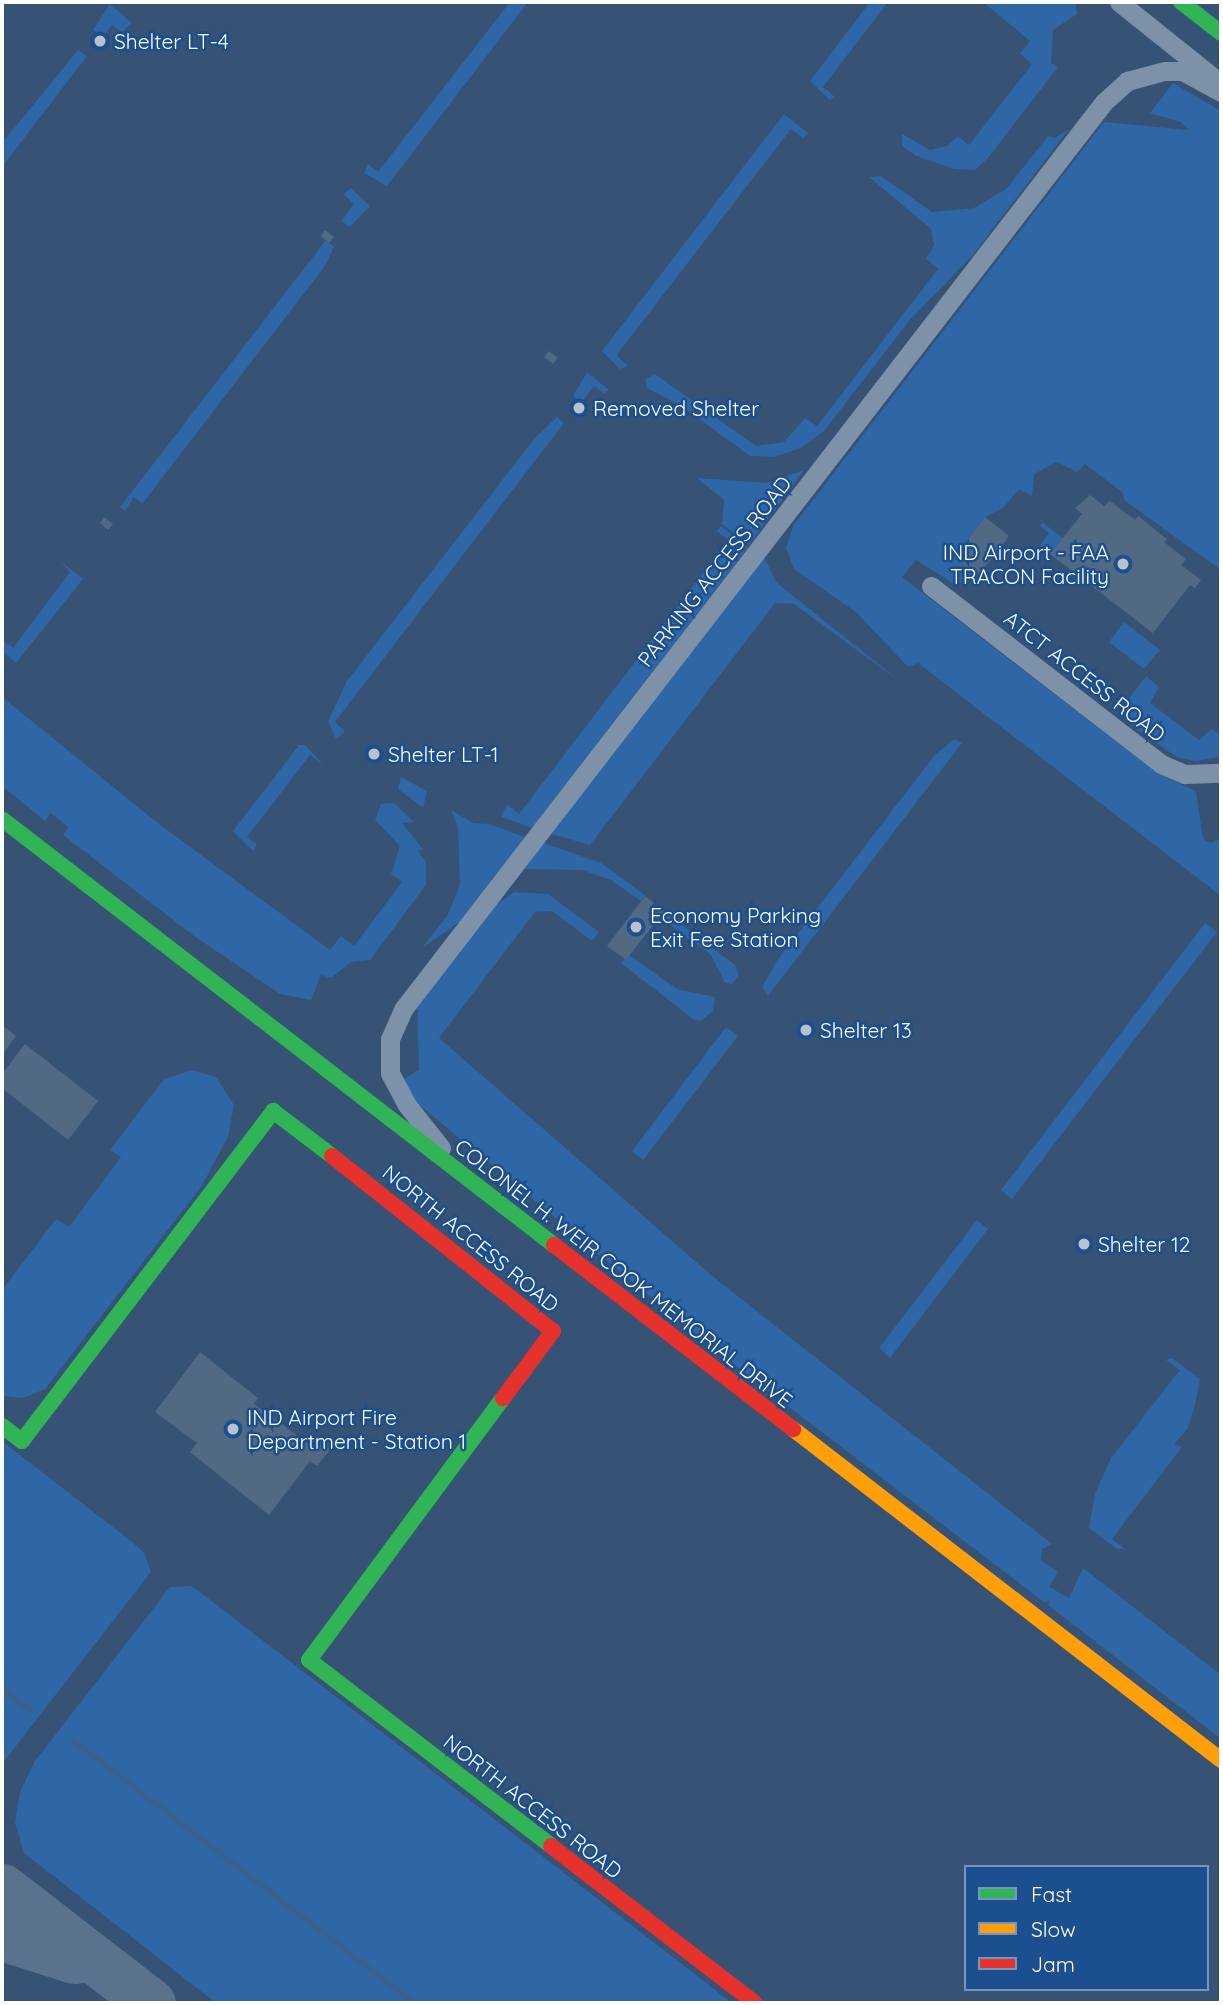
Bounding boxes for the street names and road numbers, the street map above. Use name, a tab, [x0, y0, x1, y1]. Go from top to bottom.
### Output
street label: PARKING ACCESS ROAD	[632, 471, 796, 671]
street label: ATCT ACCESS ROAD	[999, 605, 1171, 747]
street label: COLONEL H. WEIR COOK MEMORIAL DRIVE	[450, 1133, 798, 1413]
street label: NORTH ACCESS ROAD	[378, 1159, 564, 1317]
street label: NORTH ACCESS ROAD	[439, 1729, 627, 1883]

